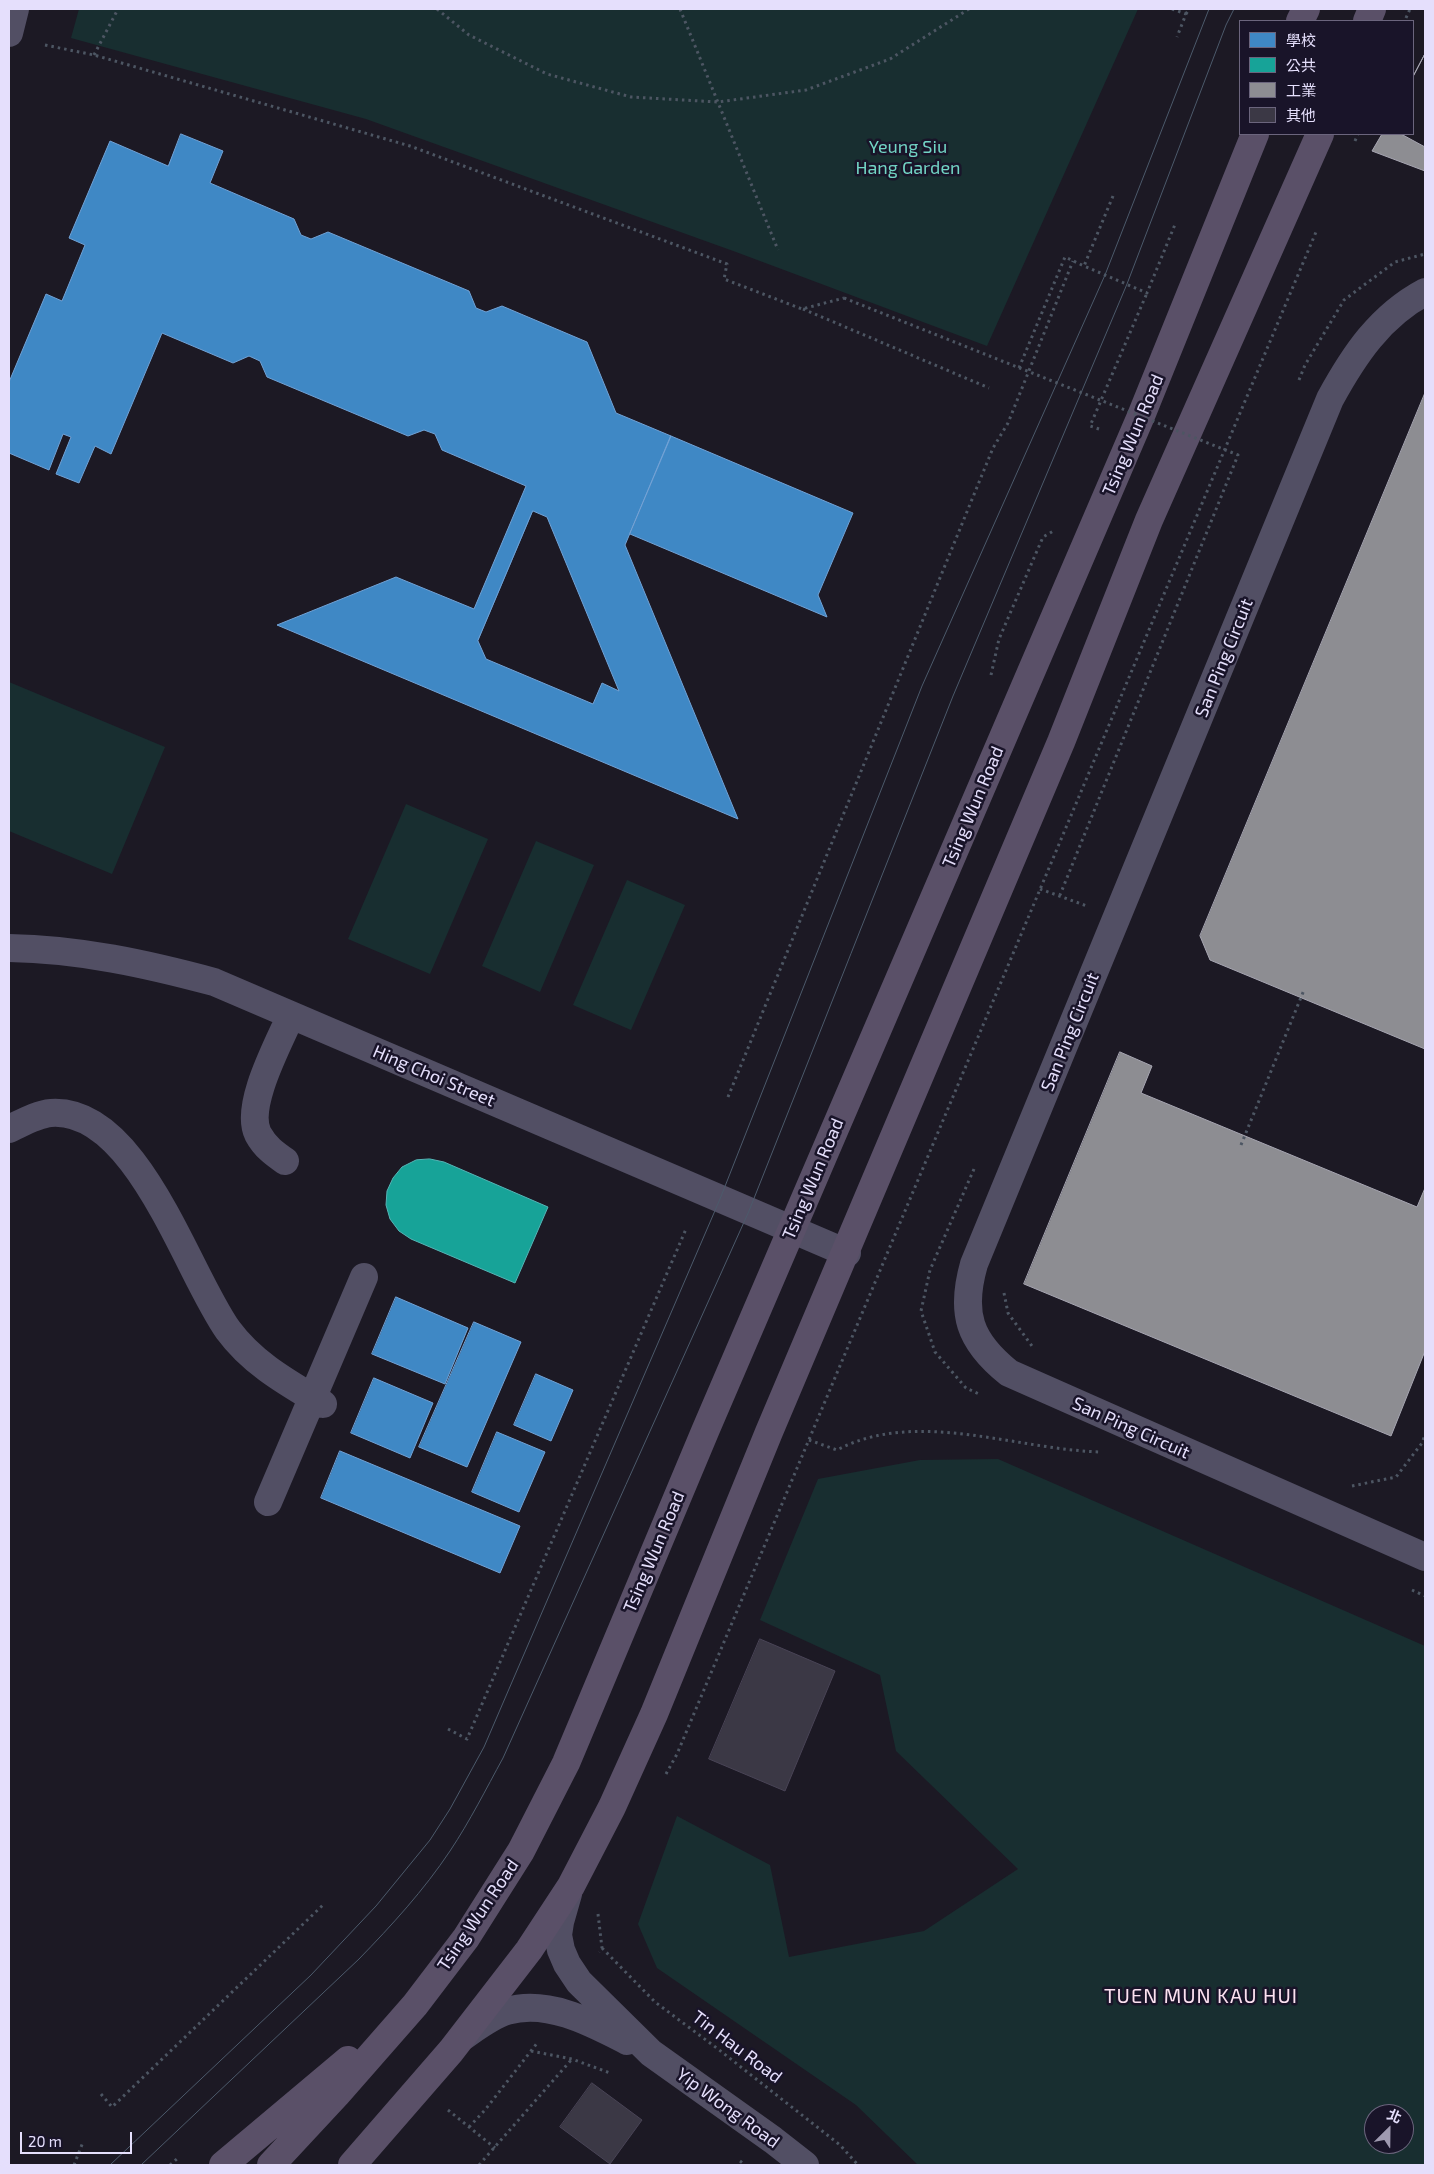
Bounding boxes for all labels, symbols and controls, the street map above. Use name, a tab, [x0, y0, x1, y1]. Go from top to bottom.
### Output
legend	[1239, 20, 1414, 135]
text: 學校	[1286, 31, 1316, 49]
text: 公共	[1286, 56, 1316, 74]
text: 工業	[1286, 81, 1316, 99]
text: 其他	[1286, 106, 1316, 124]
park label: Yeung Siu Hang Garden	[855, 136, 961, 178]
street label: Tsing Wun Road	[1098, 371, 1168, 499]
street label: San Ping Circuit	[1190, 595, 1258, 721]
street label: Tsing Wun Road	[938, 743, 1008, 871]
street label: San Ping Circuit	[1036, 969, 1104, 1095]
street label: Hing Choi Street	[370, 1041, 498, 1111]
street label: Tsing Wun Road	[778, 1115, 848, 1243]
street label: San Ping Circuit	[1069, 1392, 1193, 1464]
street label: Tsing Wun Road	[619, 1488, 689, 1616]
street label: Tsing Wun Road	[433, 1855, 523, 1975]
district label: TUEN MUN KAU HUI	[1102, 1984, 1300, 2008]
street label: Tin Hau Road	[688, 2006, 786, 2088]
street label: Yip Wong Road	[672, 2063, 784, 2153]
north arrow	[1364, 2104, 1414, 2154]
text: 北	[1385, 2105, 1404, 2126]
scale bar	[22, 2122, 135, 2154]
text: 20 m	[28, 2132, 62, 2150]

